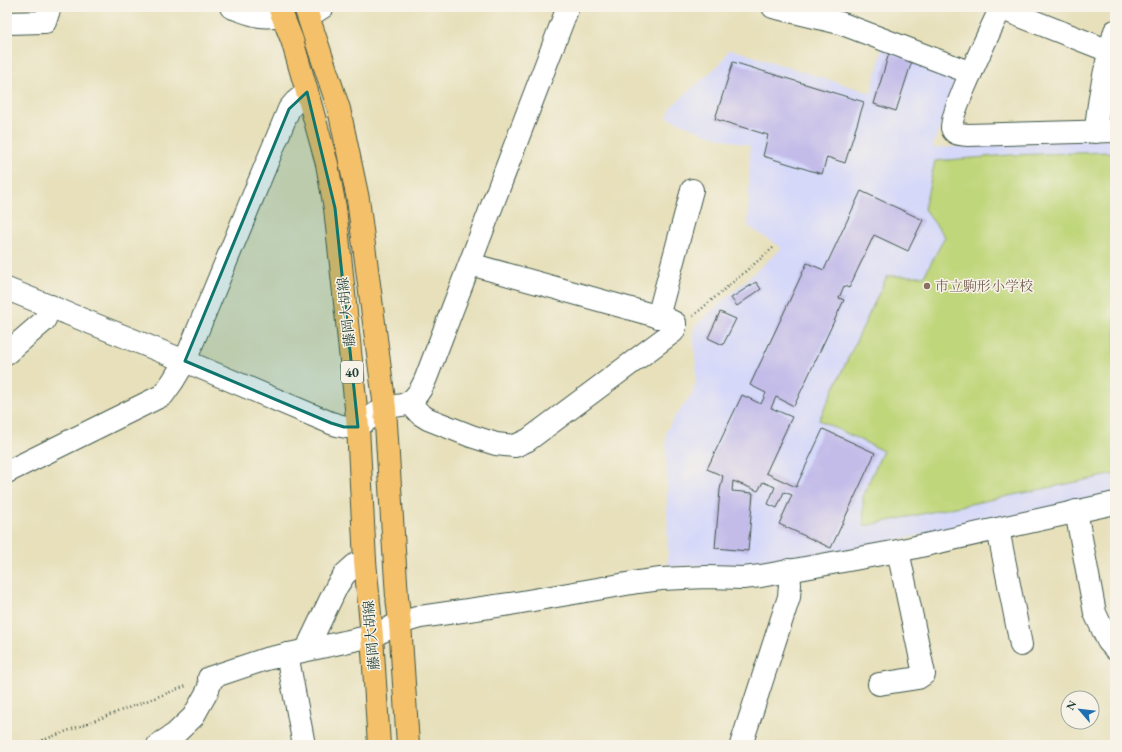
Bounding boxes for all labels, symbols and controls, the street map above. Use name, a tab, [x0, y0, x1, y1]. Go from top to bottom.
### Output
street label: 藤岡大胡線	[333, 276, 359, 348]
place label: 市立駒形小学校	[935, 277, 1033, 295]
marker: 市立駒形小学校	[922, 281, 932, 291]
road number: 40	[341, 361, 363, 383]
street label: 藤岡大胡線	[359, 599, 383, 671]
north arrow	[1060, 690, 1100, 730]
text: N	[1063, 698, 1079, 713]

